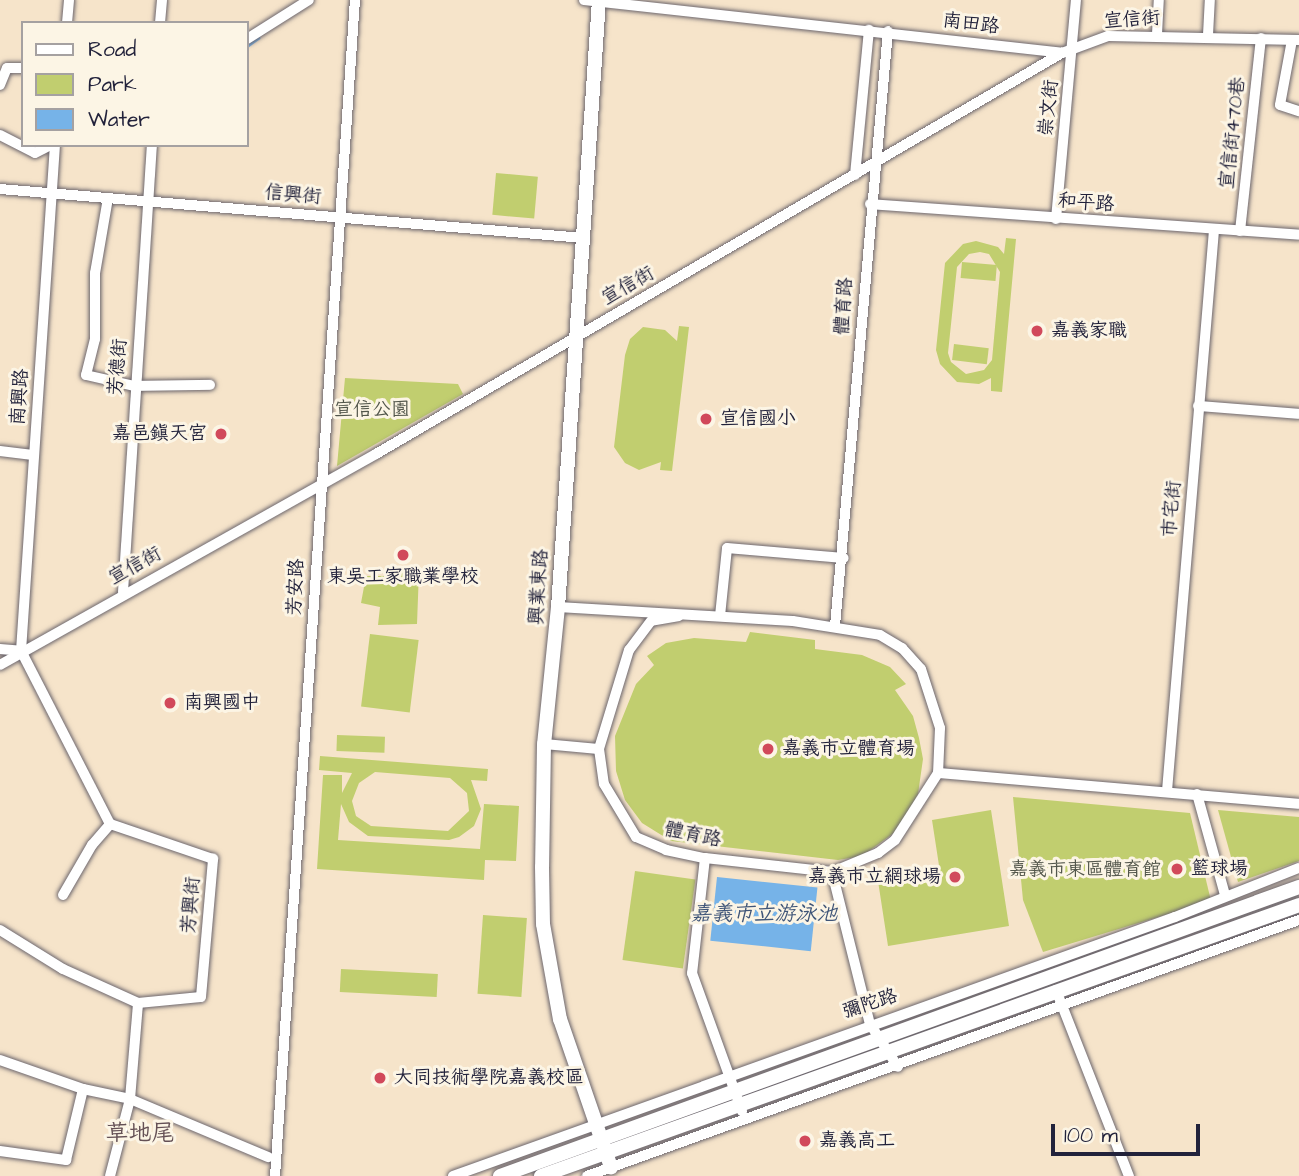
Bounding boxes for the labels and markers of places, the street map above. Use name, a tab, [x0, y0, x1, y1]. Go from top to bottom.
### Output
place label: 嘉義家職	[1051, 320, 1127, 342]
marker: 嘉義家職	[1029, 323, 1045, 339]
place label: 宣信國小	[720, 408, 796, 430]
marker: 宣信國小	[698, 411, 714, 427]
place label: 嘉邑鎮天宮	[112, 423, 207, 445]
marker: 嘉邑鎮天宮	[213, 426, 229, 442]
marker: 東吳工家職業學校	[395, 547, 411, 563]
place label: 東吳工家職業學校	[327, 566, 479, 588]
place label: 南興國中	[184, 692, 260, 714]
marker: 南興國中	[162, 695, 178, 711]
place label: 嘉義市立體育場	[782, 738, 915, 760]
marker: 嘉義市立體育場	[760, 741, 776, 757]
place label: 籃球場	[1191, 858, 1248, 880]
marker: 籃球場	[1169, 861, 1185, 877]
place label: 嘉義市立網球場	[808, 866, 941, 888]
marker: 嘉義市立網球場	[947, 869, 963, 885]
place label: 大同技術學院嘉義校區	[394, 1067, 584, 1089]
marker: 大同技術學院嘉義校區	[372, 1070, 388, 1086]
place label: 嘉義高工	[819, 1130, 895, 1152]
marker: 嘉義高工	[797, 1133, 813, 1149]

